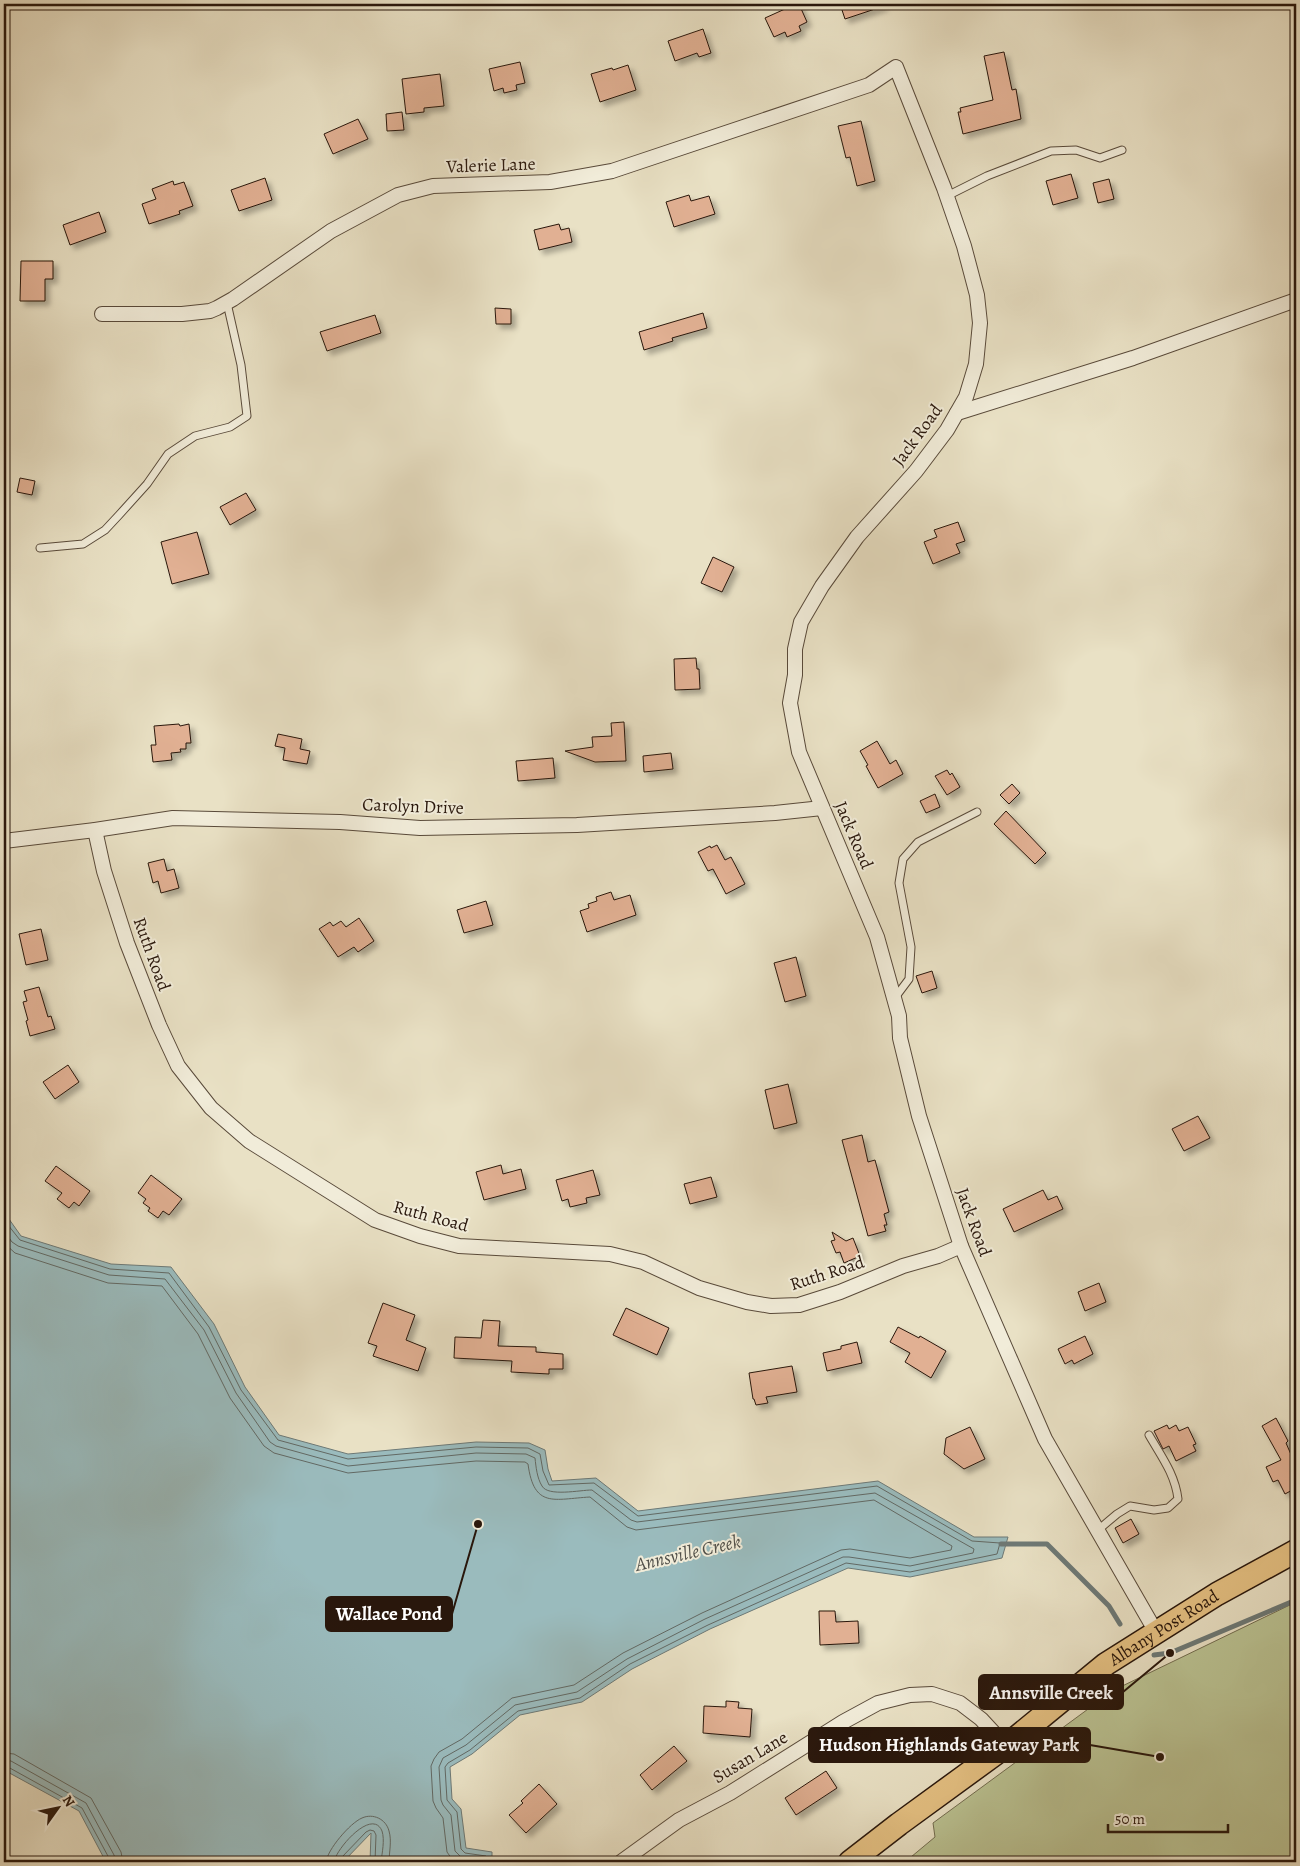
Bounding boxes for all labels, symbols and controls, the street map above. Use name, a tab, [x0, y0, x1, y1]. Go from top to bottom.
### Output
street label: Valerie Lane	[445, 151, 536, 179]
street label: Jack Road	[886, 399, 948, 471]
street label: Carolyn Drive	[362, 792, 464, 820]
street label: Jack Road	[829, 797, 879, 873]
street label: Ruth Road	[128, 914, 177, 994]
street label: Jack Road	[951, 1184, 998, 1260]
street label: Ruth Road	[391, 1194, 472, 1238]
street label: Ruth Road	[787, 1250, 868, 1296]
water label: Annsville Creek	[632, 1528, 743, 1578]
street label: Albany Post Road	[1103, 1584, 1224, 1672]
callout: Wallace Pond	[326, 1597, 452, 1631]
text: Wallace Pond	[335, 1601, 443, 1627]
callout: Annsville Creek	[979, 1675, 1123, 1709]
text: Annsville Creek	[988, 1680, 1113, 1706]
street label: Susan Lane	[708, 1725, 792, 1789]
callout: Hudson Highlands Gateway Park	[809, 1728, 1090, 1762]
text: Hudson Highlands Gateway Park	[819, 1732, 1079, 1758]
north arrow	[32, 1784, 82, 1834]
text: N	[58, 1792, 79, 1811]
scale bar	[1108, 1801, 1228, 1833]
text: 50 m	[1115, 1809, 1145, 1829]

